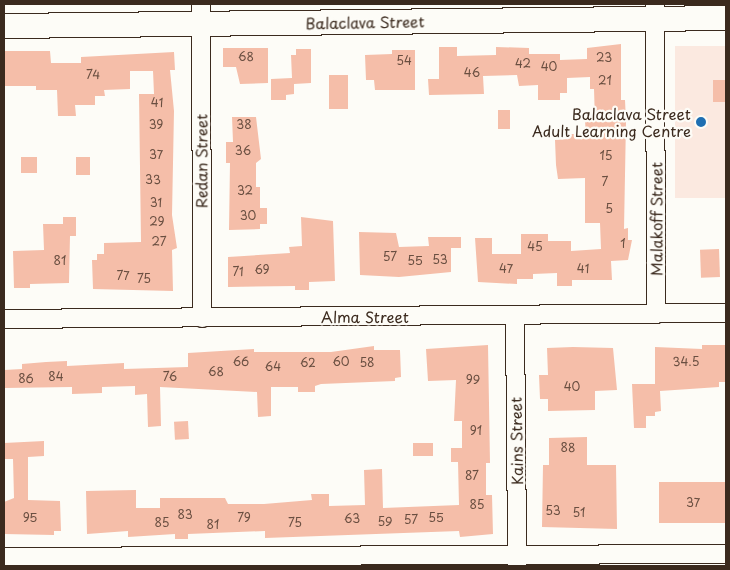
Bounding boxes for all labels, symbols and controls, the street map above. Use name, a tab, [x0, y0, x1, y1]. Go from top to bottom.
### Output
street label: Balaclava Street	[305, 12, 425, 32]
house number: 68	[238, 50, 254, 64]
house number: 23	[596, 51, 612, 65]
house number: 54	[396, 54, 412, 68]
house number: 42	[515, 57, 531, 71]
house number: 40	[541, 60, 557, 74]
house number: 46	[464, 66, 480, 80]
house number: 74	[86, 68, 100, 82]
house number: 21	[598, 74, 612, 88]
house number: 41	[151, 96, 163, 110]
place label: Balaclava Street Adult Learning Centre	[532, 104, 691, 139]
street label: Redan Street	[192, 114, 210, 208]
marker: Balaclava Street Adult Learning Centre	[695, 116, 707, 128]
house number: 39	[149, 118, 163, 132]
house number: 38	[236, 118, 252, 132]
house number: 36	[235, 144, 251, 158]
house number: 37	[149, 148, 163, 162]
house number: 15	[599, 149, 613, 163]
street label: Malakoff Street	[647, 162, 665, 276]
house number: 33	[145, 173, 161, 187]
house number: 7	[602, 175, 608, 189]
house number: 32	[237, 184, 253, 198]
house number: 31	[150, 196, 162, 210]
house number: 5	[605, 202, 613, 216]
house number: 30	[240, 209, 256, 223]
house number: 29	[149, 215, 165, 229]
house number: 27	[152, 235, 166, 249]
house number: 1	[620, 237, 626, 251]
house number: 45	[527, 240, 543, 254]
house number: 57	[383, 250, 397, 264]
house number: 53	[432, 253, 448, 267]
house number: 81	[54, 254, 66, 268]
house number: 55	[407, 254, 423, 268]
house number: 47	[499, 262, 513, 276]
house number: 41	[577, 262, 589, 276]
house number: 69	[254, 263, 270, 277]
house number: 71	[232, 265, 244, 279]
house number: 77	[116, 269, 130, 283]
house number: 75	[137, 272, 151, 286]
street label: Alma Street	[321, 308, 409, 326]
house number: 66	[233, 355, 249, 369]
house number: 60	[332, 355, 350, 369]
house number: 34.5	[673, 355, 699, 369]
house number: 62	[300, 356, 316, 370]
house number: 58	[359, 356, 375, 370]
house number: 64	[265, 360, 281, 374]
house number: 68	[208, 365, 224, 379]
house number: 84	[48, 370, 64, 384]
house number: 76	[163, 370, 177, 384]
house number: 86	[18, 372, 34, 386]
house number: 99	[466, 373, 480, 387]
house number: 40	[564, 380, 580, 394]
street label: Kains Street	[506, 397, 526, 485]
house number: 91	[470, 424, 482, 438]
house number: 88	[561, 441, 575, 455]
house number: 87	[465, 469, 479, 483]
house number: 37	[686, 496, 700, 510]
house number: 85	[470, 498, 484, 512]
house number: 53	[545, 504, 561, 518]
house number: 51	[573, 506, 585, 520]
house number: 83	[177, 508, 193, 522]
house number: 95	[23, 511, 37, 525]
house number: 79	[237, 511, 251, 525]
house number: 55	[428, 511, 444, 525]
house number: 63	[344, 512, 360, 526]
house number: 57	[404, 513, 418, 527]
house number: 59	[378, 515, 392, 529]
house number: 85	[155, 516, 169, 530]
house number: 75	[288, 516, 302, 530]
house number: 81	[207, 518, 219, 532]

